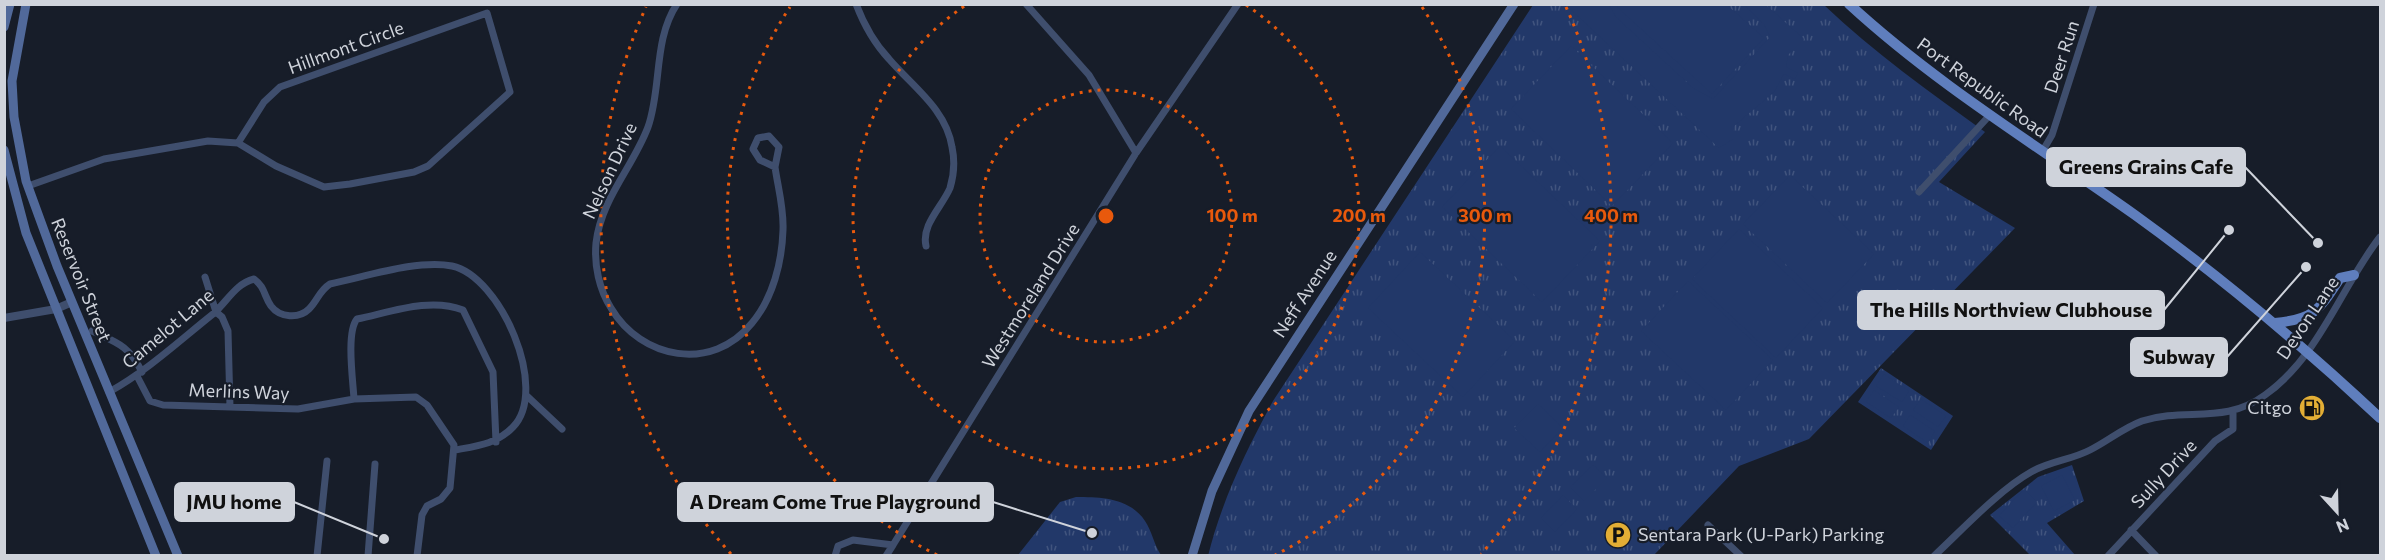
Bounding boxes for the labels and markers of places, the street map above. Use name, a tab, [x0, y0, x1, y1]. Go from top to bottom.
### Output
callout: Greens Grains Cafe	[2047, 148, 2245, 186]
centre of rings	[1096, 206, 1116, 226]
callout: The Hills Northview Clubhouse	[1858, 291, 2164, 329]
callout: Subway	[2131, 338, 2227, 376]
fuel station icon: Citgo	[2297, 393, 2327, 423]
place label: Citgo	[2247, 396, 2292, 418]
callout: JMU home	[175, 483, 294, 521]
callout: A Dream Come True Playground	[678, 483, 993, 521]
parking icon: Sentara Park (U-Park) Parking	[1603, 520, 1633, 550]
place label: Sentara Park (U-Park) Parking	[1638, 523, 1884, 545]

